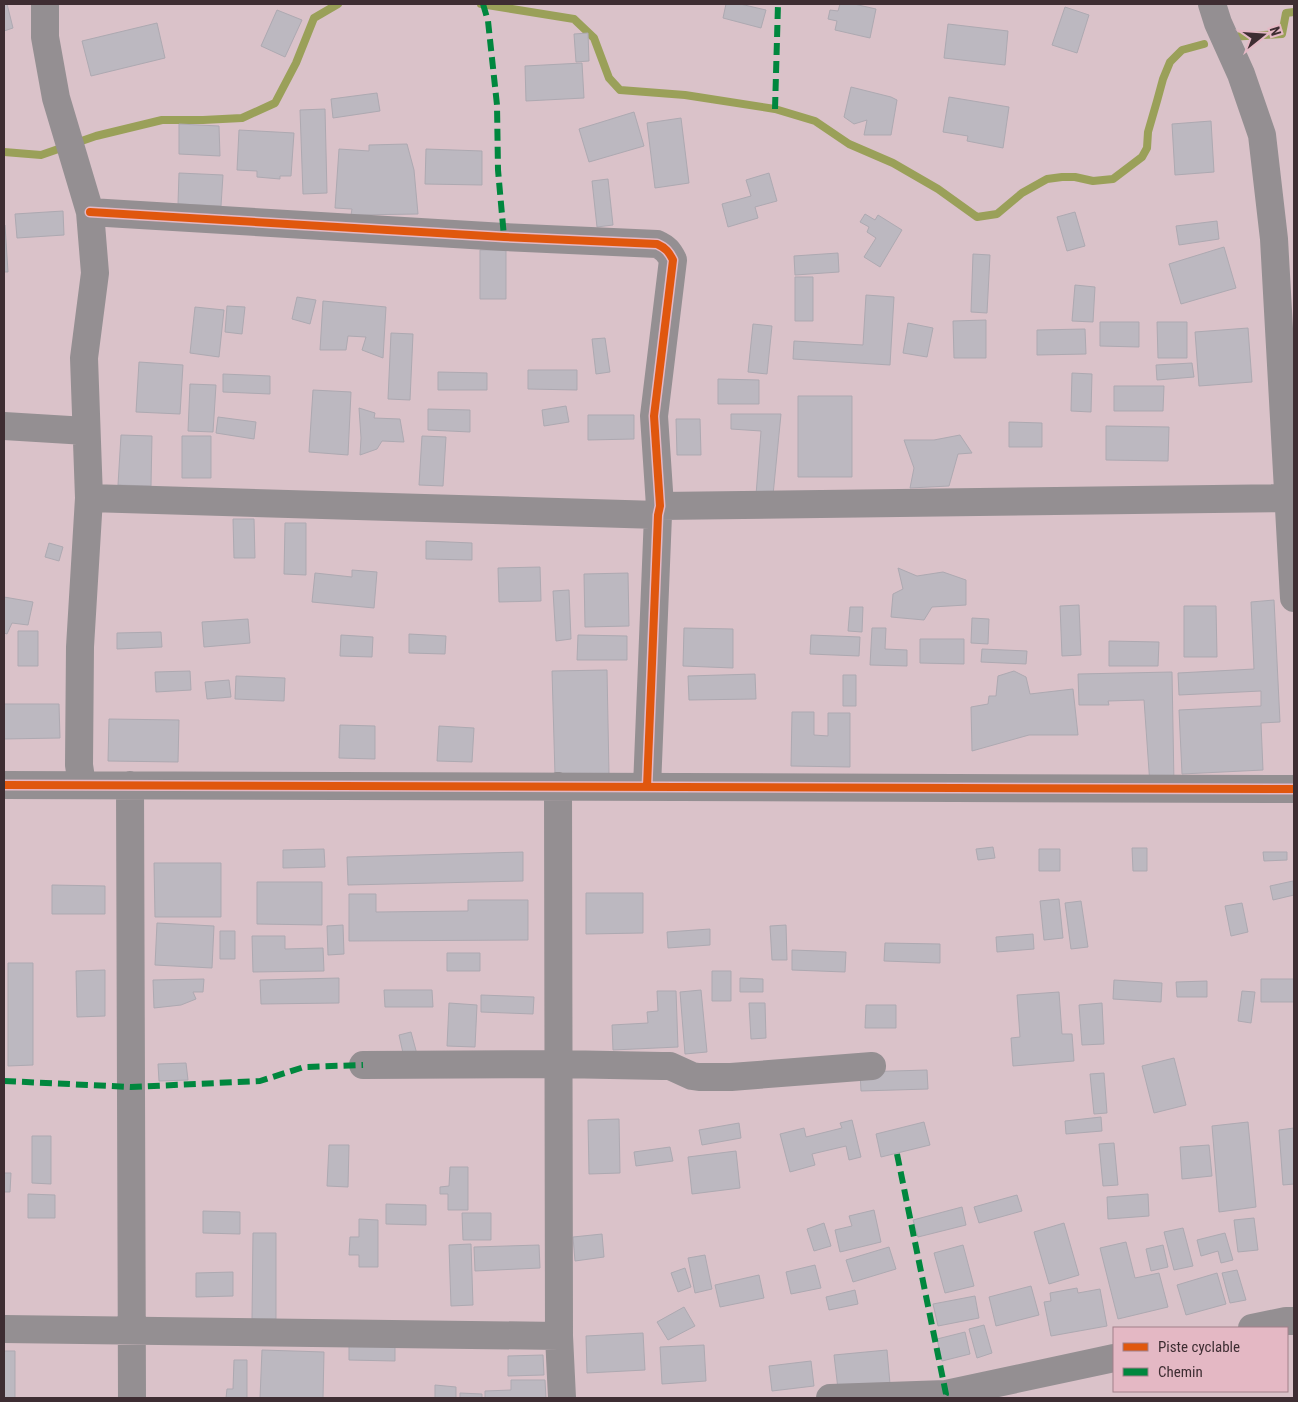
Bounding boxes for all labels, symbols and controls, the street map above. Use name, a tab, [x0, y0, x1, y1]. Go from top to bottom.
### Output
north arrow	[1238, 10, 1288, 60]
text: N	[1267, 25, 1284, 38]
legend	[1113, 1327, 1288, 1392]
text: Piste cyclable	[1158, 1338, 1240, 1356]
text: Chemin	[1158, 1363, 1203, 1381]

